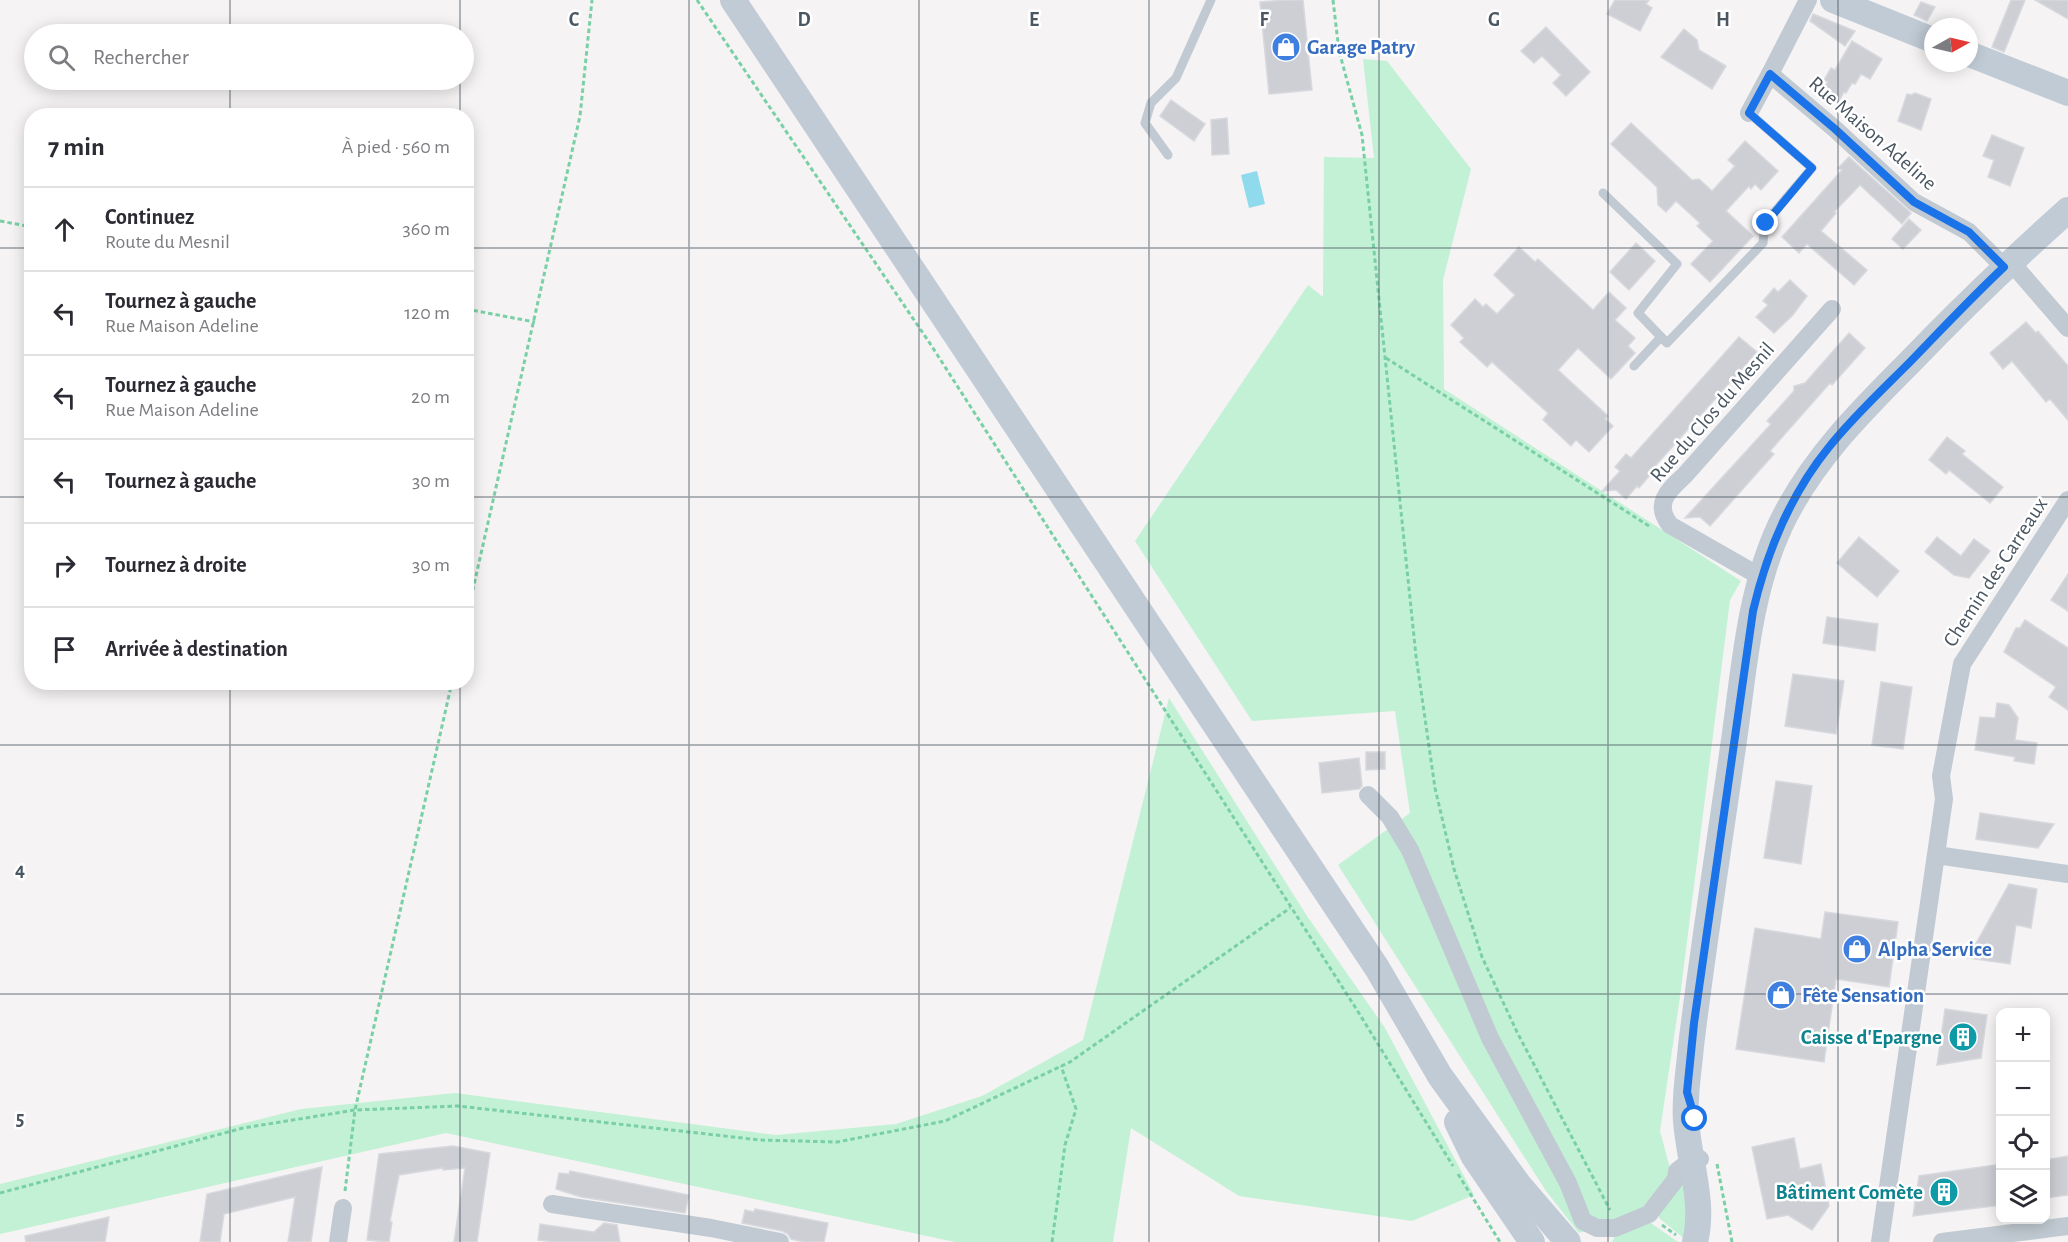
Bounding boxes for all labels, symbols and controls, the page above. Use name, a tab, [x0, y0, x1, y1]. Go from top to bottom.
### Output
text: C	[569, 10, 580, 30]
text: D	[797, 10, 811, 30]
text: E	[1029, 10, 1039, 30]
text: F	[1259, 10, 1269, 30]
text: G	[1488, 10, 1500, 30]
text: H	[1716, 10, 1730, 30]
north arrow	[1924, 18, 1978, 72]
search box	[24, 24, 474, 90]
shop icon: Garage Patry	[1270, 31, 1302, 63]
place label: Garage Patry	[1307, 37, 1416, 58]
icon: search	[45, 41, 78, 74]
text: Rechercher	[93, 46, 189, 68]
street label: Rue Maison Adeline	[1805, 72, 1941, 194]
text: 7 min	[48, 134, 105, 160]
text: À pied · 560 m	[342, 137, 450, 157]
text: Continuez	[105, 206, 194, 228]
route end	[1752, 209, 1778, 235]
icon: ahead	[48, 213, 81, 246]
text: 360 m	[403, 219, 450, 239]
text: Route du Mesnil	[105, 232, 230, 252]
text: Tournez à gauche	[105, 290, 256, 312]
icon: left	[48, 297, 81, 330]
text: 120 m	[404, 303, 450, 323]
text: Rue Maison Adeline	[105, 316, 259, 336]
street label: Rue du Clos du Mesnil	[1646, 338, 1779, 486]
text: Tournez à gauche	[105, 374, 256, 396]
icon: left	[48, 381, 81, 414]
text: 20 m	[411, 387, 450, 407]
text: Rue Maison Adeline	[105, 400, 259, 420]
icon: left	[48, 465, 81, 498]
text: Tournez à gauche	[105, 470, 256, 492]
text: 30 m	[412, 471, 450, 491]
street label: Chemin des Carreaux	[1940, 494, 2051, 650]
icon: right	[48, 549, 81, 582]
text: Tournez à droite	[105, 554, 247, 576]
text: 30 m	[412, 555, 450, 575]
icon: arrive	[48, 633, 81, 666]
text: Arrivée à destination	[105, 638, 288, 660]
text: 4	[15, 860, 25, 880]
shop icon: Alpha Service	[1841, 933, 1873, 965]
place label: Alpha Service	[1878, 939, 1992, 960]
shop icon: Fête Sensation	[1765, 979, 1797, 1011]
place label: Fête Sensation	[1802, 985, 1924, 1006]
map controls	[1996, 1008, 2050, 1224]
button: +	[1996, 1008, 2050, 1062]
building icon: Caisse d'Epargne	[1947, 1021, 1979, 1053]
place label: Caisse d'Epargne	[1801, 1027, 1942, 1048]
button: −	[1996, 1062, 2050, 1116]
route start	[1681, 1105, 1707, 1131]
text: 5	[16, 1109, 24, 1129]
button: locate	[1996, 1116, 2050, 1170]
button: layers	[1996, 1170, 2050, 1224]
building icon: Bâtiment Comète	[1928, 1176, 1960, 1208]
place label: Bâtiment Comète	[1775, 1182, 1923, 1203]

